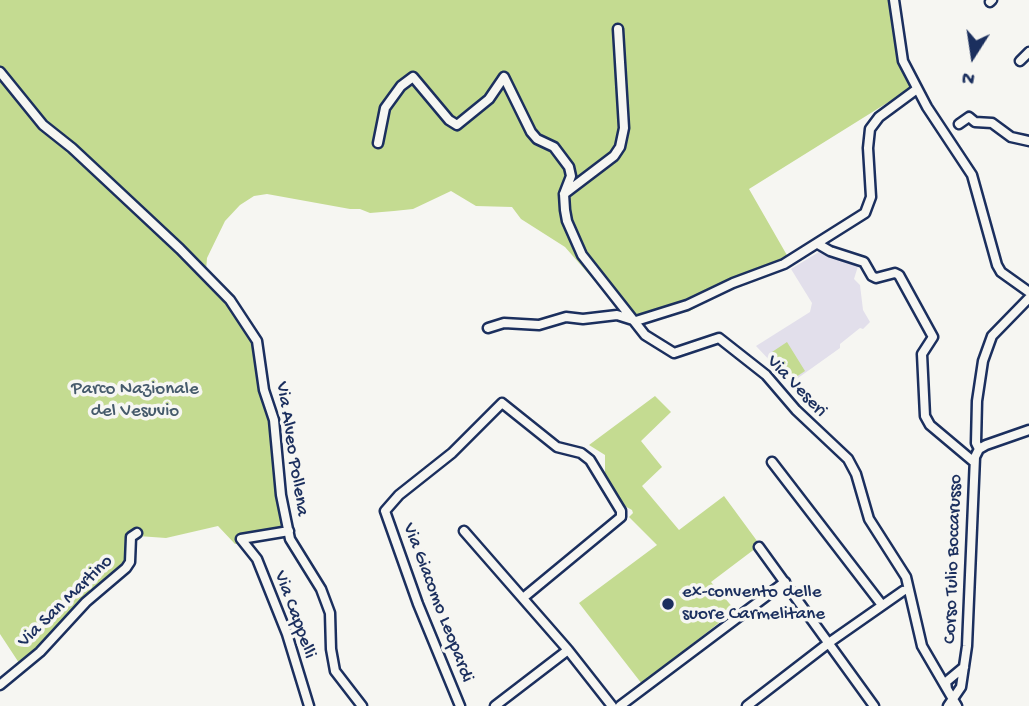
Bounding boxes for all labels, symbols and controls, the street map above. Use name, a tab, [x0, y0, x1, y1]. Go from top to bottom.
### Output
north arrow	[938, 21, 1008, 91]
text: N	[960, 64, 977, 90]
street label: Via Veseri	[761, 351, 831, 423]
park label: Parco Nazionale del Vesuvio	[71, 379, 199, 423]
street label: Via Alveo Pollena	[269, 380, 313, 518]
street label: Corso Tulio Boccarusso	[940, 474, 968, 644]
street label: Via Giacomo Leopardi	[396, 520, 478, 686]
street label: Via San Martino	[14, 551, 118, 653]
street label: Via Cappelli	[268, 568, 320, 662]
place label: ex-convento delle suore Carmelitane	[682, 582, 825, 626]
marker: ex-convento delle suore Carmelitane	[660, 596, 676, 612]

